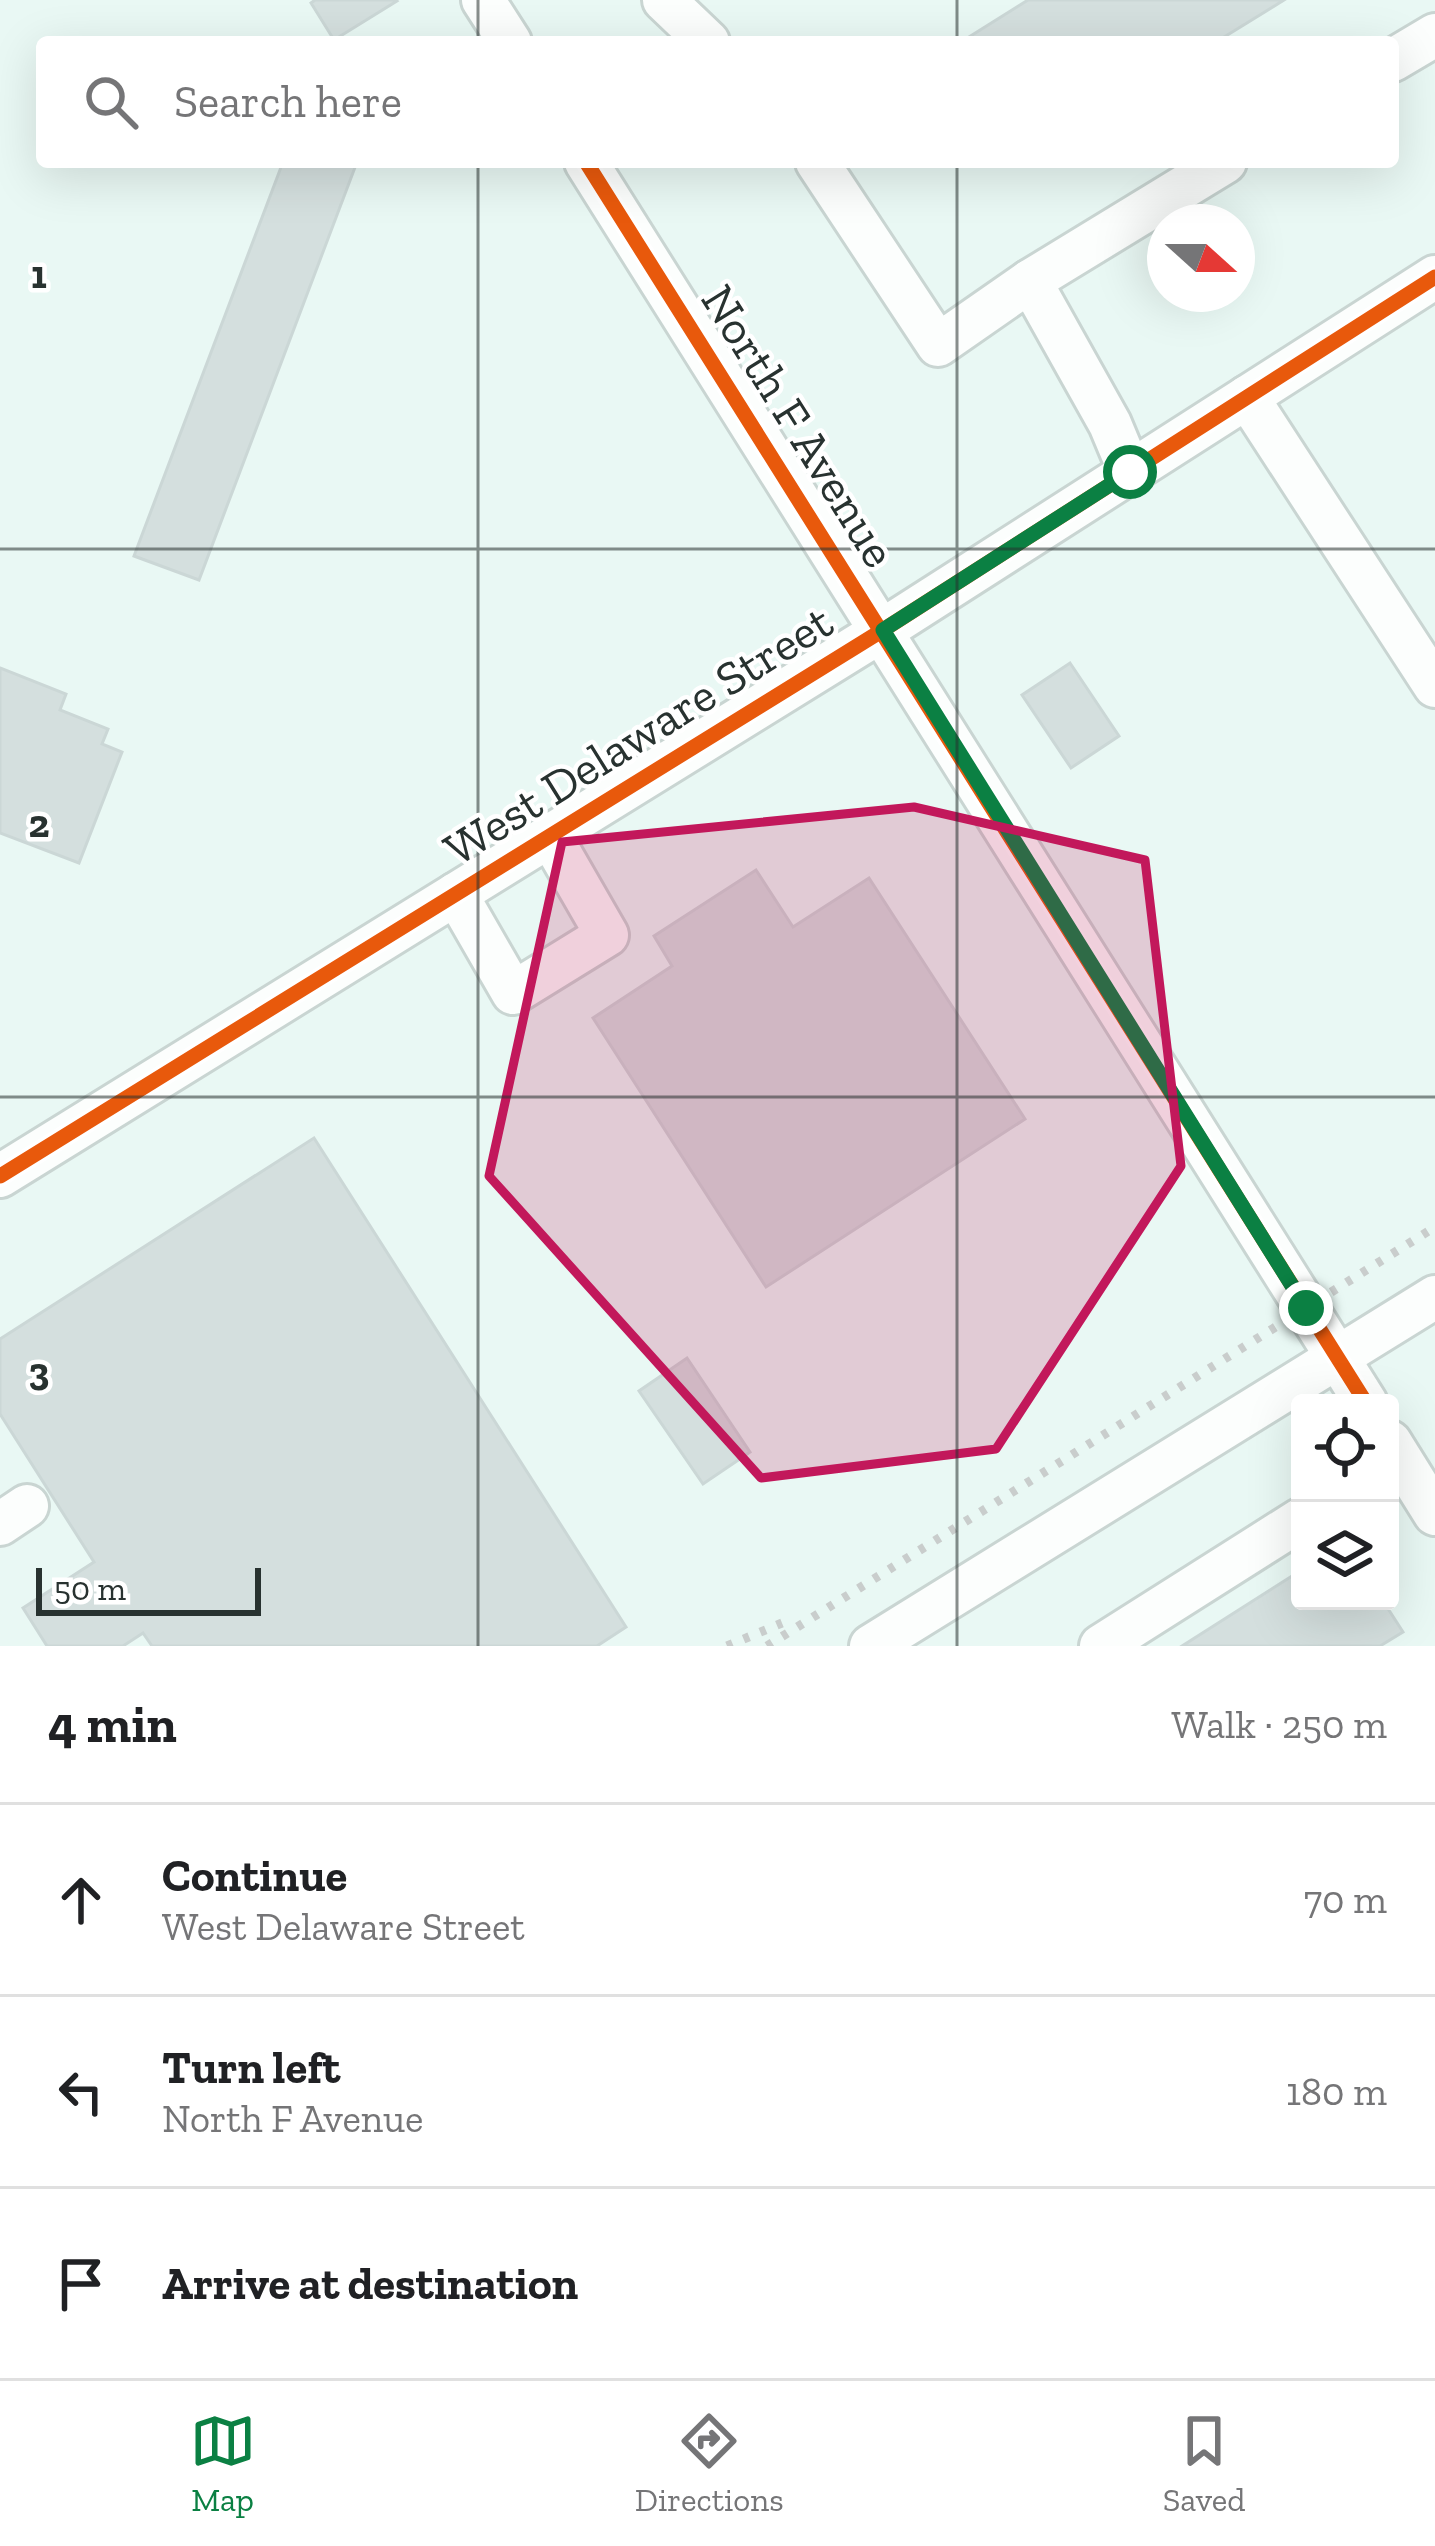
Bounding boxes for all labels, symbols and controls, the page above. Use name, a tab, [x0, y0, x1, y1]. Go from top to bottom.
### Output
search box	[36, 36, 1399, 168]
icon: search	[78, 69, 144, 135]
text: Search here	[174, 75, 402, 129]
north arrow	[1147, 204, 1255, 312]
text: 1	[31, 251, 47, 298]
street label: North F Avenue	[690, 274, 908, 578]
route start	[1103, 445, 1157, 499]
street label: West Delaware Street	[434, 592, 843, 877]
text: 2	[29, 800, 50, 847]
route end	[1279, 1281, 1333, 1335]
text: 3	[29, 1348, 49, 1395]
map controls	[1291, 1394, 1399, 1610]
button: locate	[1291, 1394, 1399, 1502]
button: layers	[1291, 1502, 1399, 1610]
scale bar	[36, 1562, 261, 1615]
text: 50 m	[54, 1569, 126, 1608]
text: 4 min	[48, 1694, 177, 1755]
text: Walk · 250 m	[1172, 1701, 1387, 1748]
text: Continue	[162, 1849, 347, 1903]
icon: ahead	[48, 1867, 114, 1933]
text: 70 m	[1304, 1876, 1387, 1923]
text: West Delaware Street	[162, 1903, 525, 1950]
text: Turn left	[162, 2041, 340, 2095]
icon: left	[48, 2059, 114, 2125]
text: 180 m	[1286, 2068, 1387, 2115]
text: North F Avenue	[162, 2095, 423, 2142]
icon: arrive	[48, 2251, 114, 2317]
text: Arrive at destination	[162, 2257, 578, 2311]
tab: Map	[190, 2408, 256, 2519]
tab: Directions	[635, 2408, 784, 2519]
tab: Saved	[1163, 2408, 1245, 2519]

